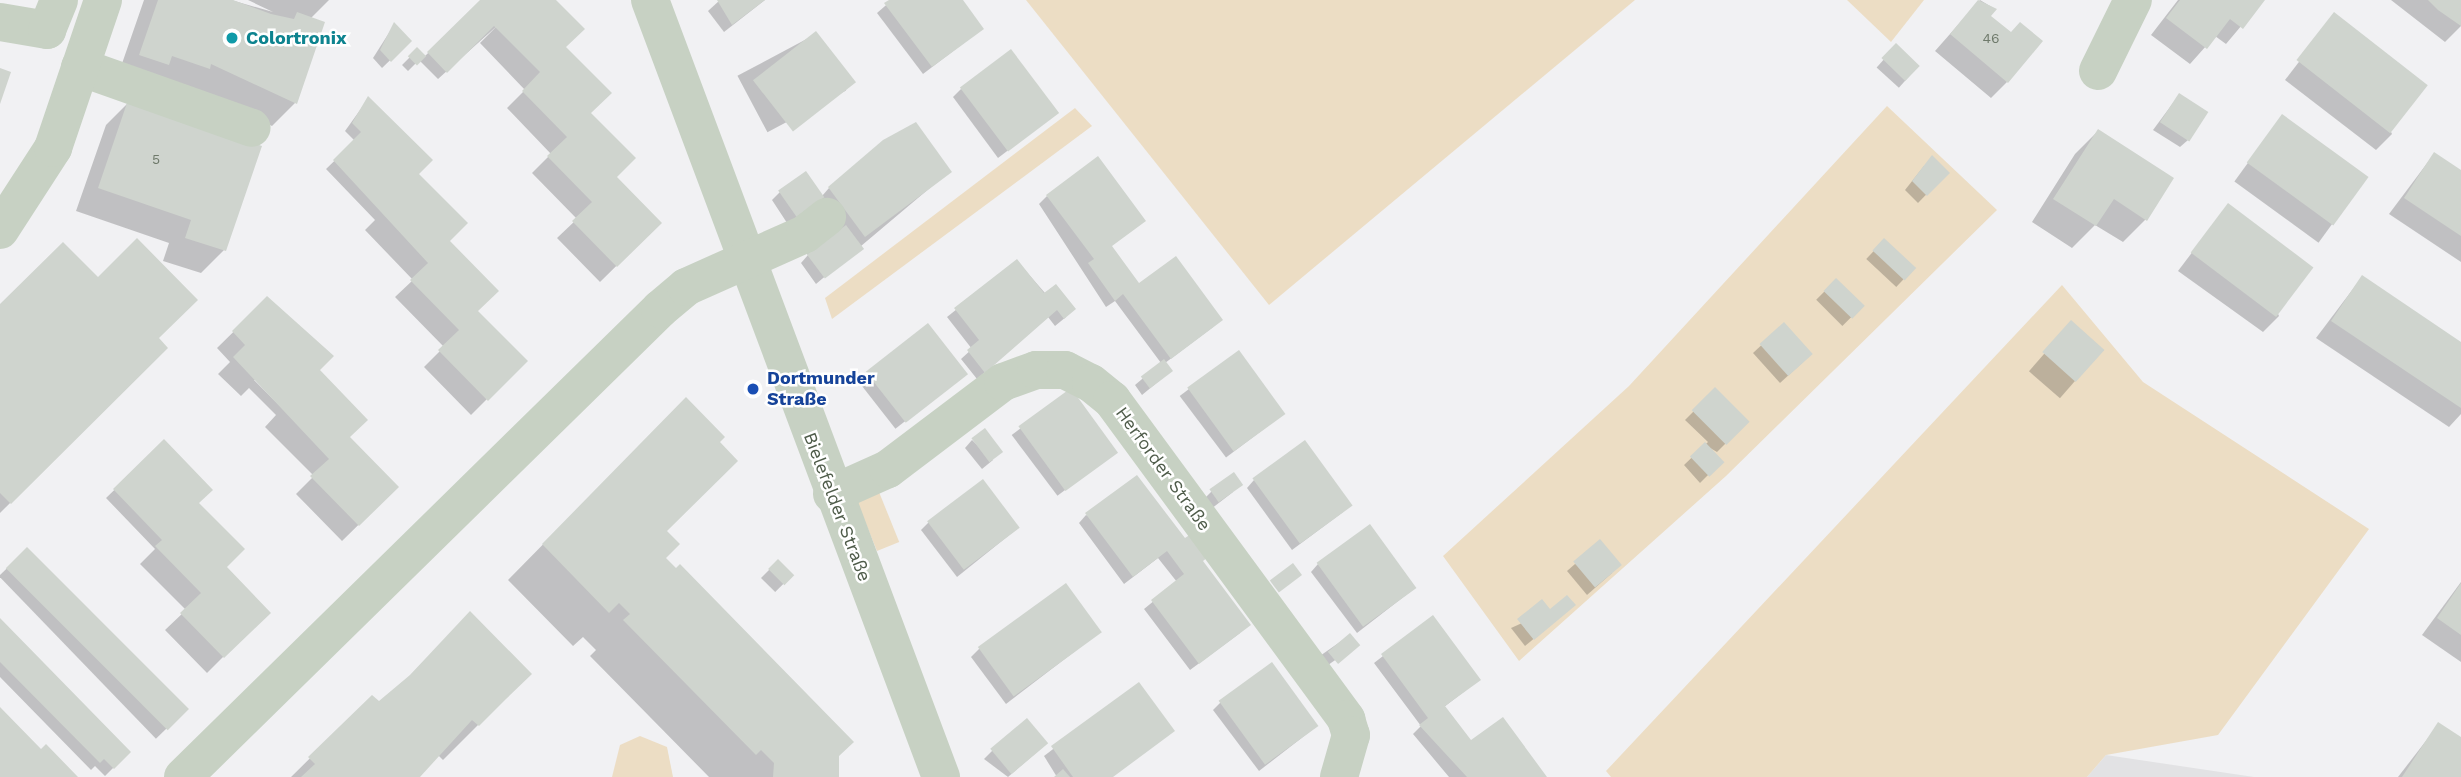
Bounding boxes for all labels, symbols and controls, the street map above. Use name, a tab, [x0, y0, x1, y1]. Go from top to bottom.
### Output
place label: Colortronix	[246, 27, 347, 49]
marker: Colortronix	[224, 30, 240, 46]
house number: 46	[1982, 30, 2000, 46]
house number: 5	[152, 151, 160, 167]
place label: Dortmunder Straße	[767, 368, 875, 410]
marker: Dortmunder Straße	[745, 381, 761, 397]
street label: Herforder Straße	[1111, 403, 1215, 535]
street label: Bielefelder Straße	[799, 429, 875, 585]

